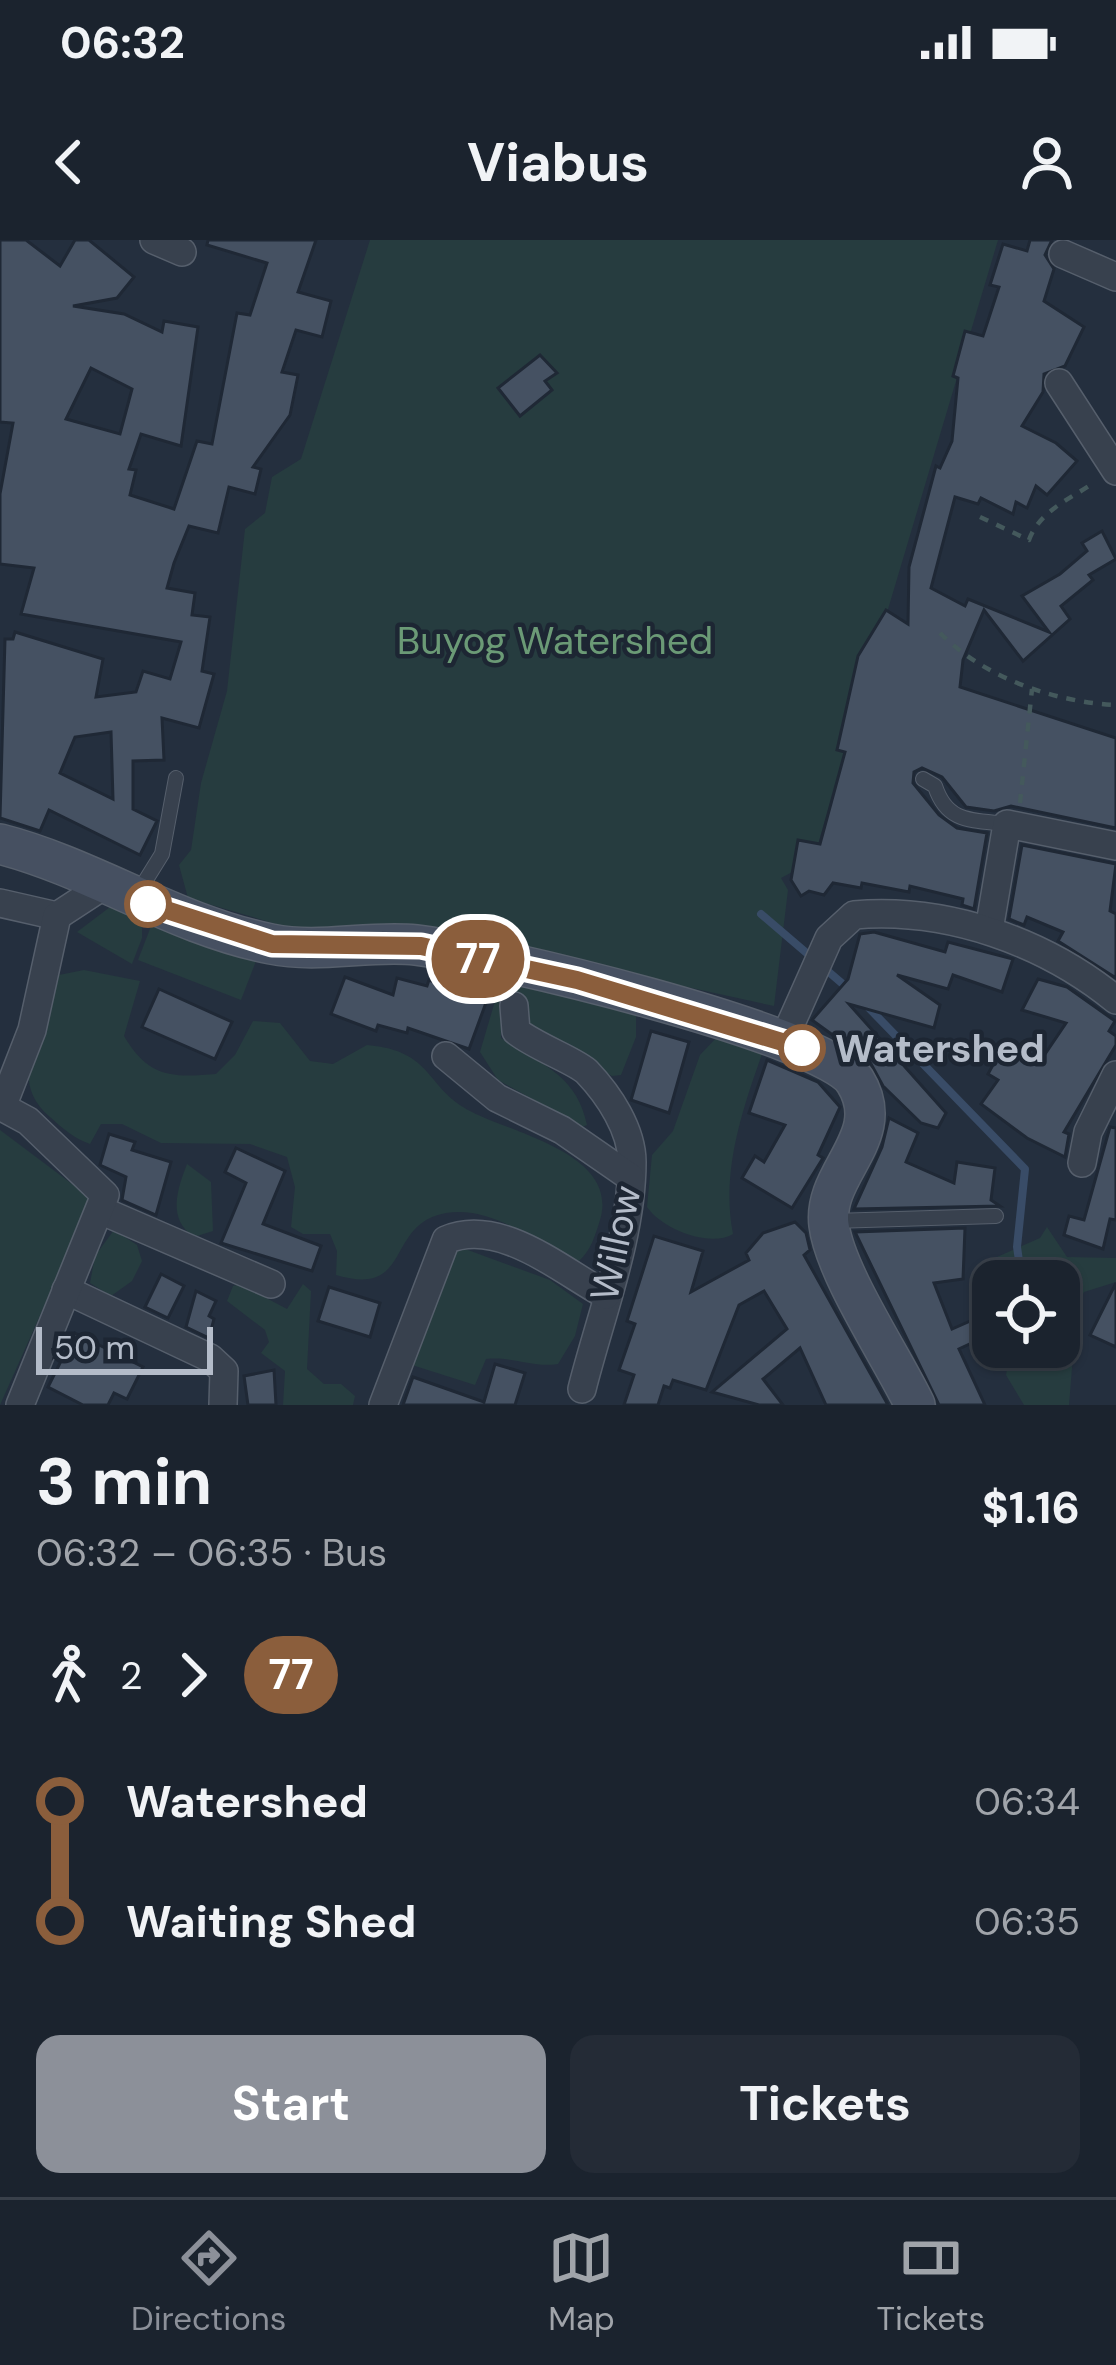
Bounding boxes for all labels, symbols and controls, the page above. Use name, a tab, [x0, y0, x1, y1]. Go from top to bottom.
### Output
text: 06:32	[60, 13, 185, 72]
text: Viabus	[467, 127, 649, 198]
icon: back	[36, 129, 102, 195]
icon: person	[1014, 129, 1080, 195]
park label: Buyog Watershed	[397, 615, 713, 666]
unlabelled marker	[126, 882, 170, 926]
line badge: 77	[424, 920, 532, 998]
text: 77	[455, 931, 501, 986]
place label: Watershed	[835, 1023, 1045, 1074]
marker: Watershed	[780, 1026, 824, 1070]
street label: Willow	[578, 1181, 653, 1305]
map controls	[972, 1260, 1080, 1368]
button: locate	[972, 1260, 1080, 1368]
scale bar	[36, 1321, 213, 1374]
text: 50 m	[54, 1326, 135, 1369]
text: 3 min	[36, 1439, 212, 1524]
text: $1.16	[982, 1478, 1080, 1537]
text: 06:32 – 06:35 · Bus	[36, 1527, 387, 1578]
icon: walk	[36, 1642, 102, 1708]
icon: forward	[160, 1642, 226, 1708]
text: 77	[268, 1647, 314, 1702]
text: 2	[120, 1650, 142, 1701]
text: Watershed	[126, 1772, 368, 1831]
text: 06:34	[974, 1776, 1080, 1827]
text: Waiting Shed	[126, 1892, 416, 1951]
text: 06:35	[974, 1896, 1080, 1947]
button: Start	[36, 2035, 546, 2173]
button: Tickets	[570, 2035, 1080, 2173]
tab: Directions	[131, 2225, 286, 2340]
tab: Map	[548, 2225, 615, 2340]
tab: Tickets	[877, 2225, 985, 2340]

